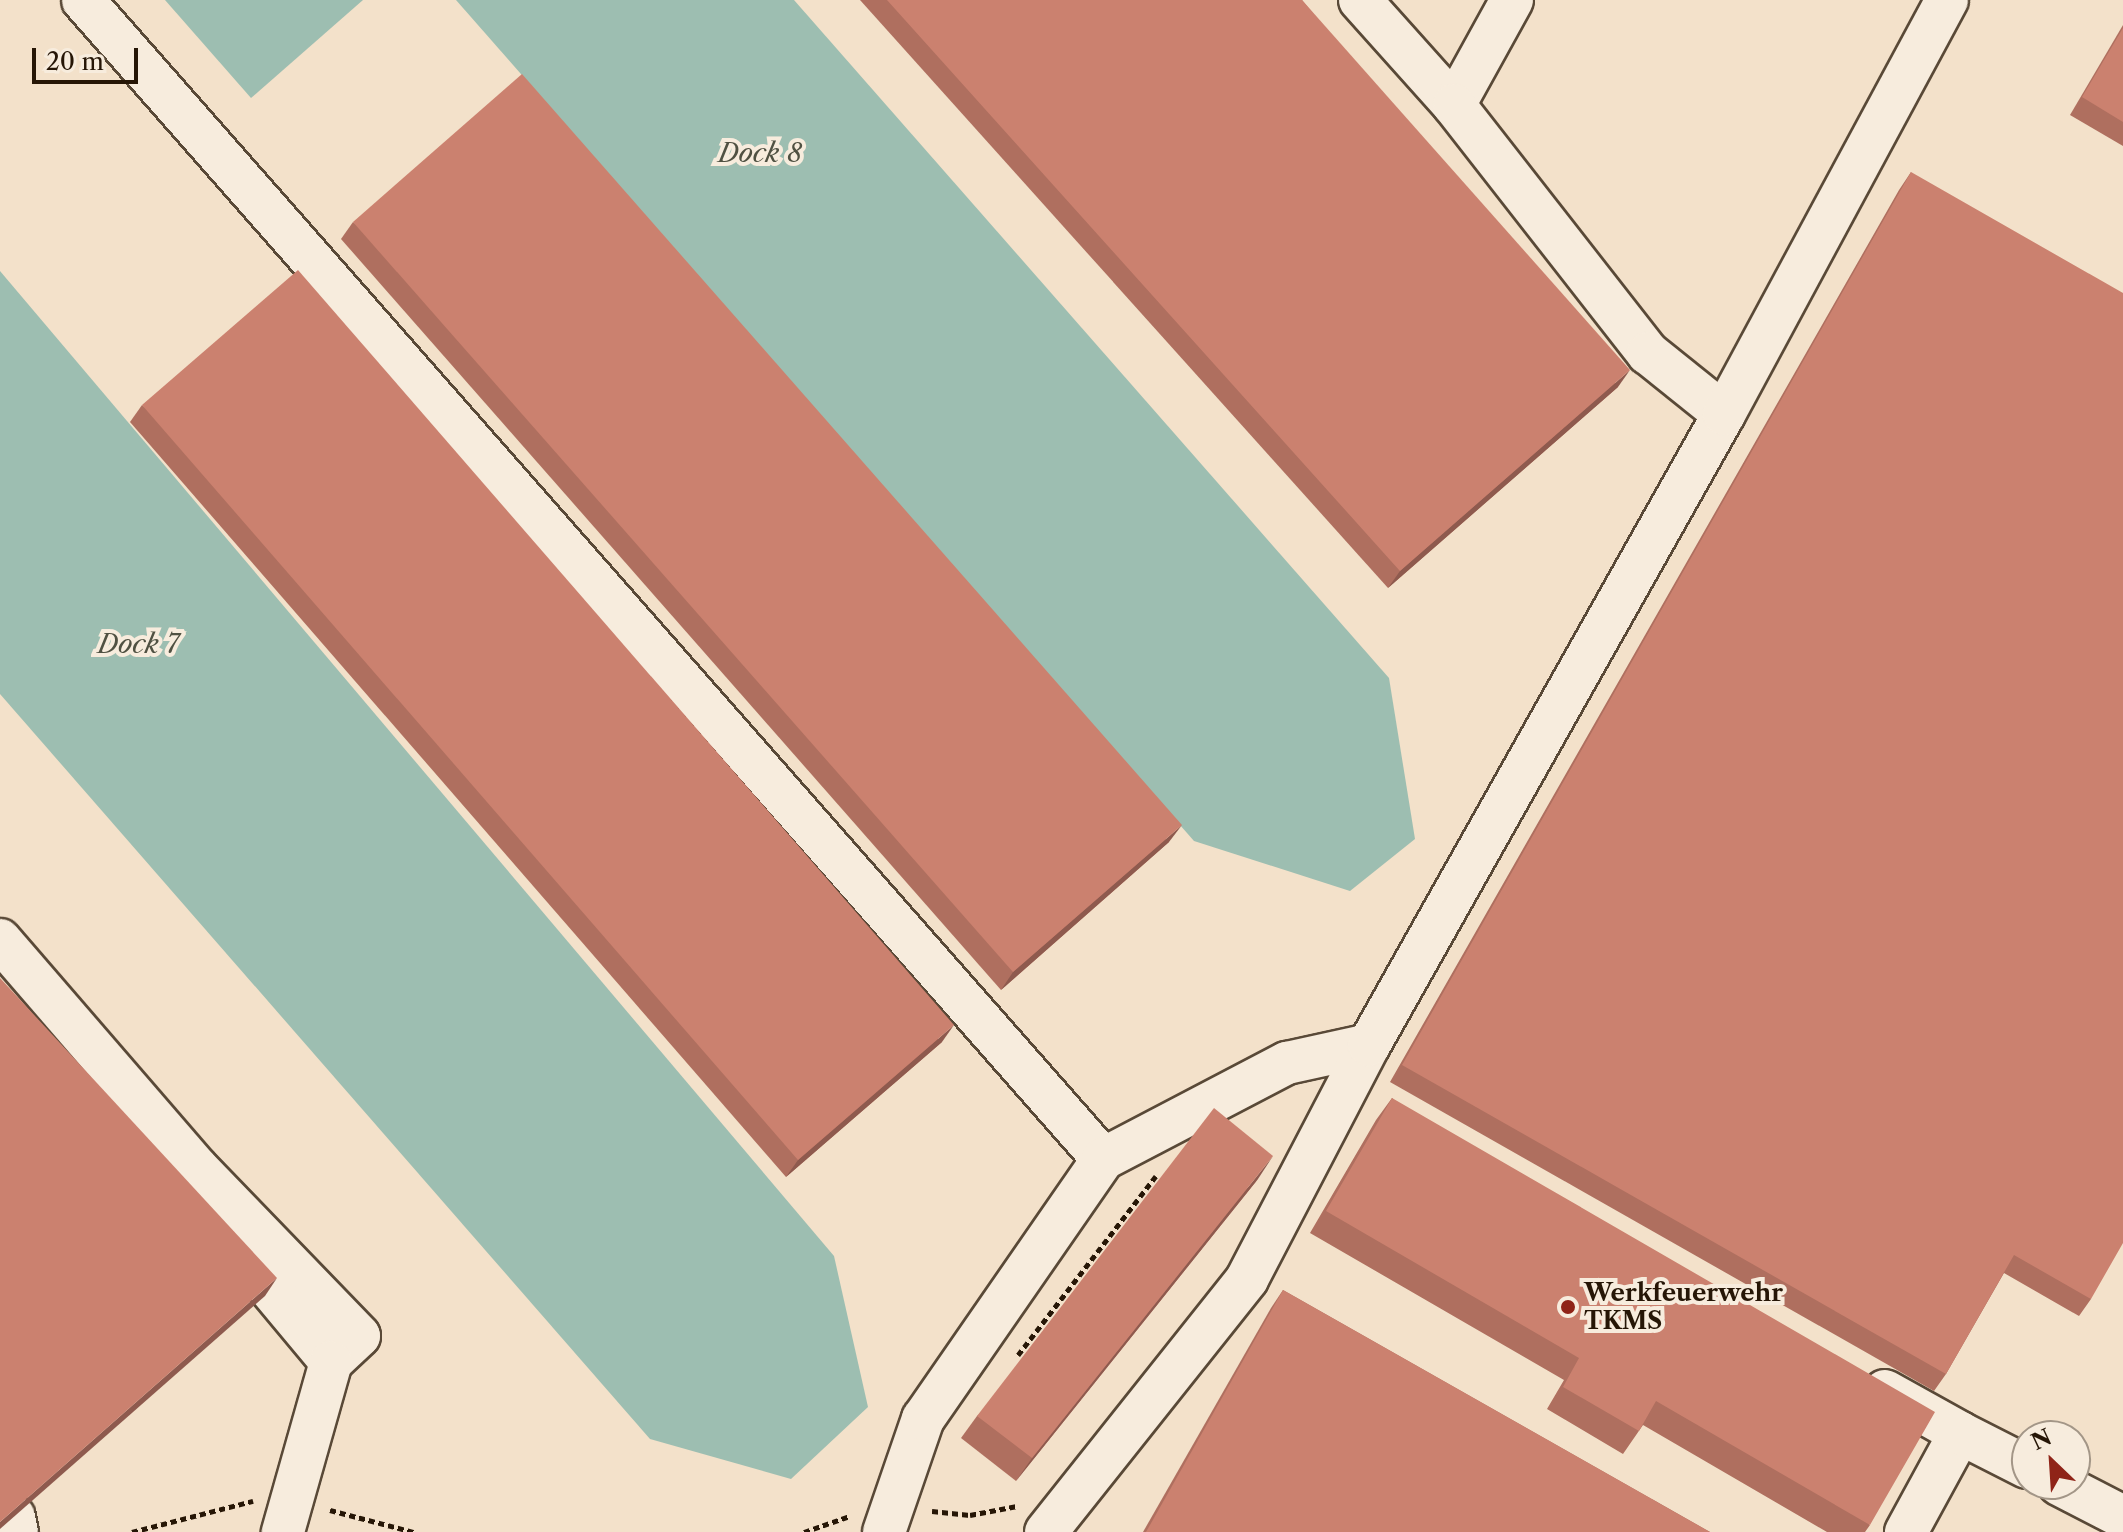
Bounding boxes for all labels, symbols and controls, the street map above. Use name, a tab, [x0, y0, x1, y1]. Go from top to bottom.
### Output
scale bar	[36, 32, 142, 82]
text: 20 m	[46, 47, 104, 76]
water label: Dock 8	[718, 138, 802, 170]
water label: Dock 7	[98, 629, 178, 661]
place label: Werkfeuerwehr TKMS	[1584, 1279, 1783, 1335]
marker: Werkfeuerwehr TKMS	[1559, 1298, 1577, 1316]
north arrow	[2011, 1420, 2091, 1500]
text: N	[2027, 1423, 2056, 1456]

